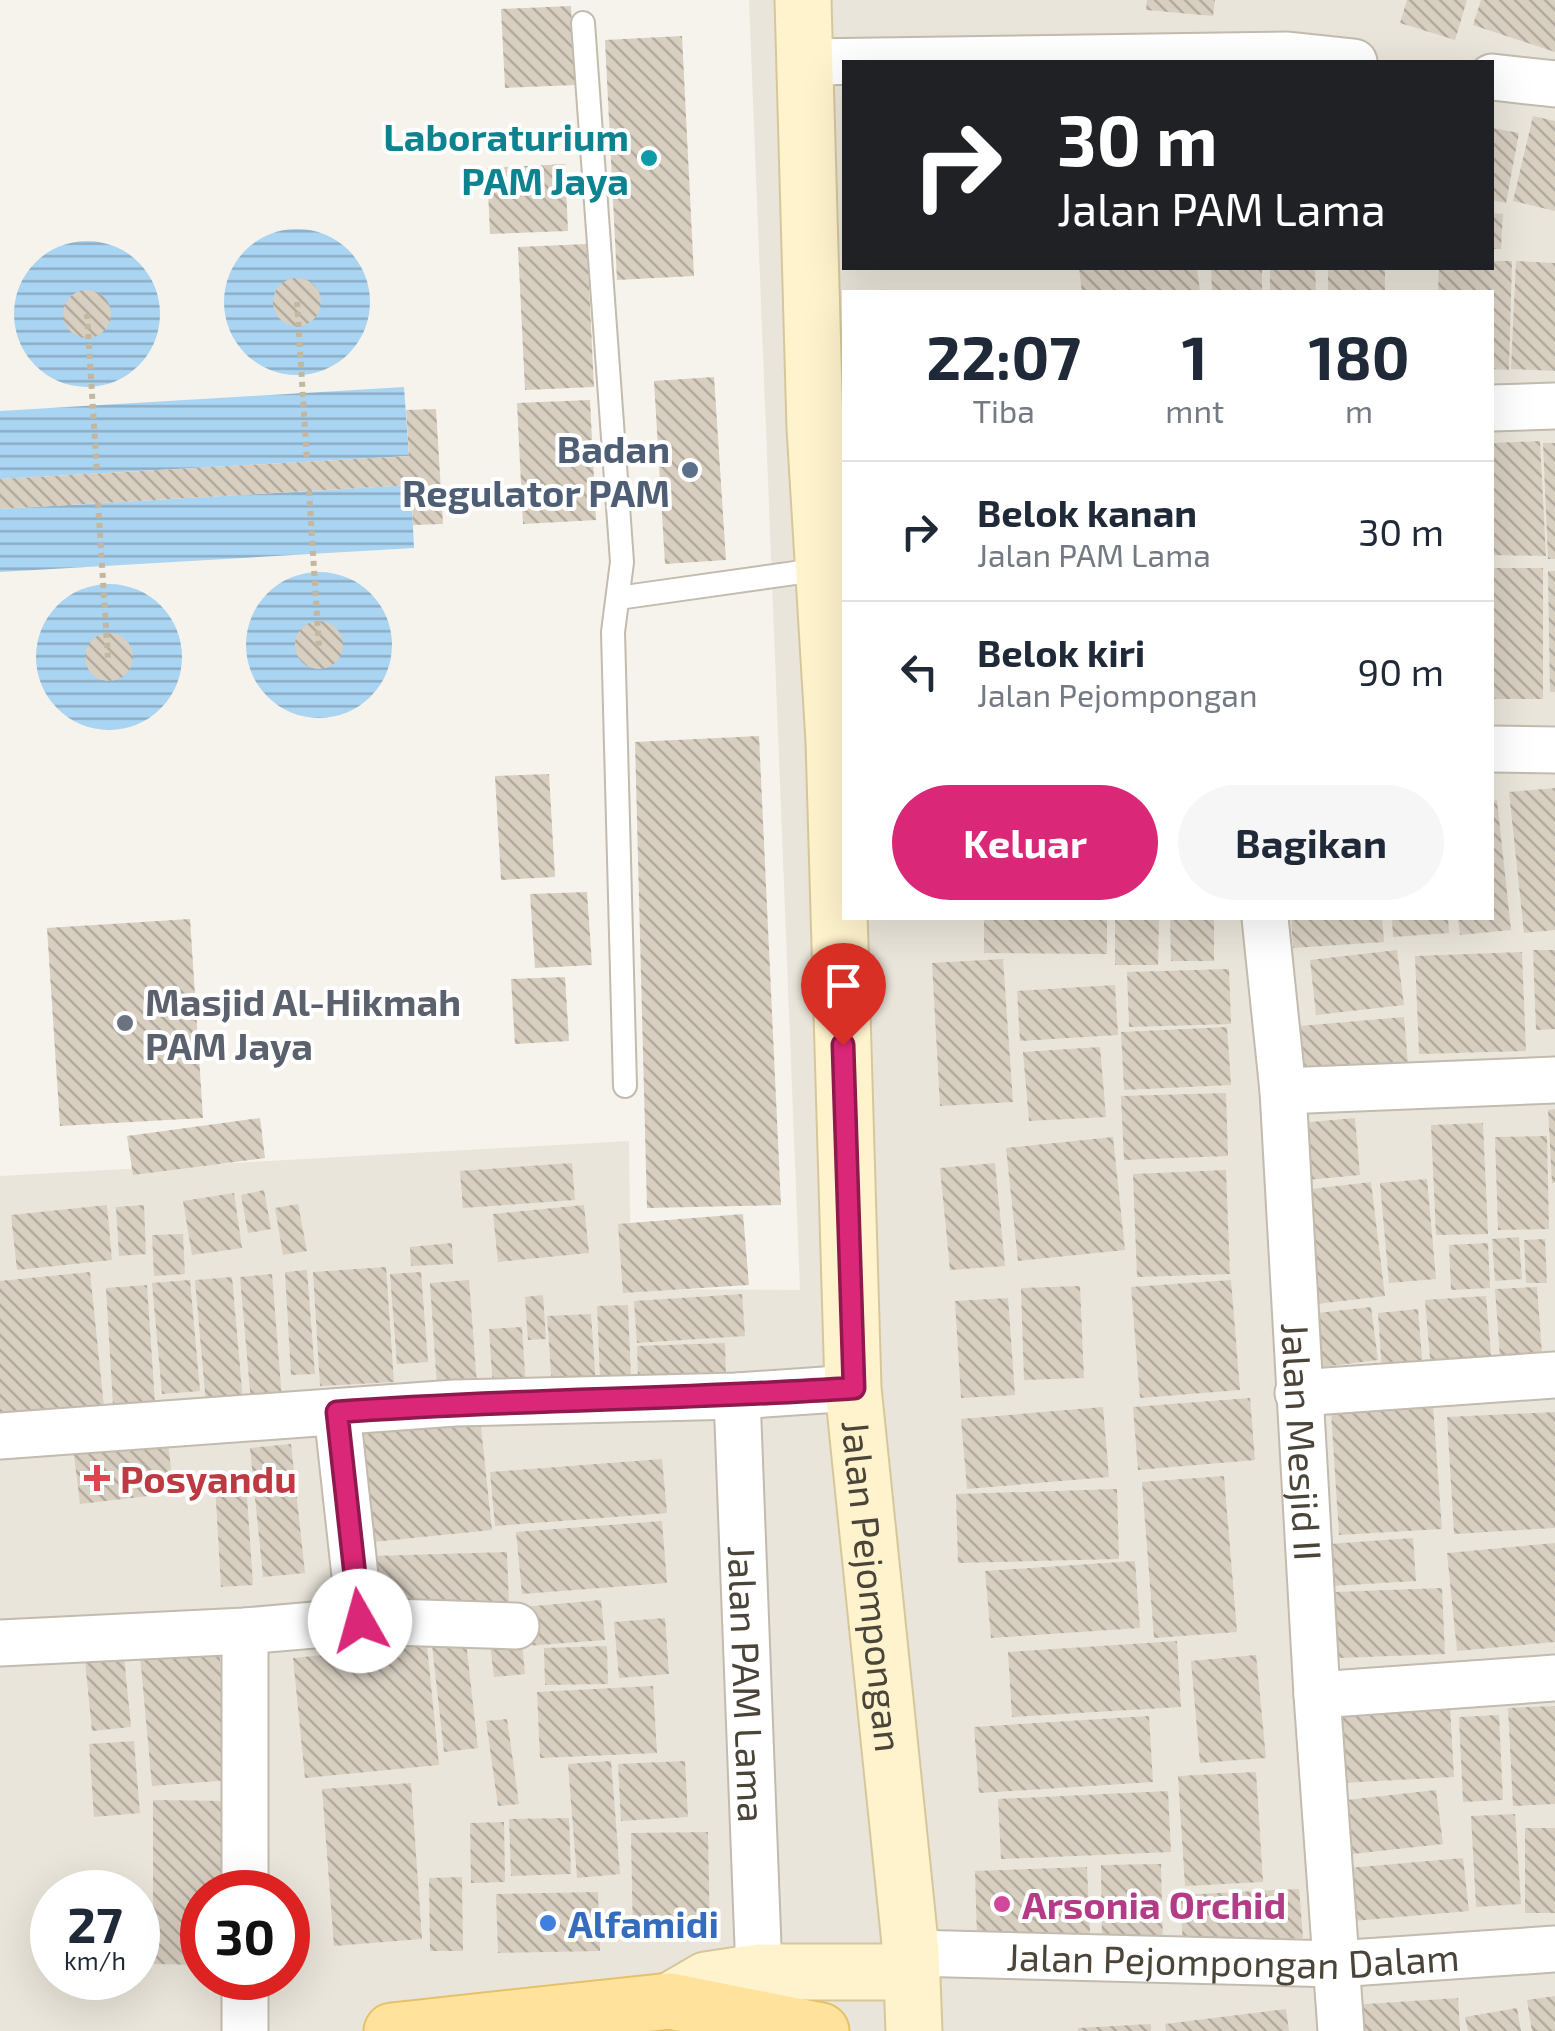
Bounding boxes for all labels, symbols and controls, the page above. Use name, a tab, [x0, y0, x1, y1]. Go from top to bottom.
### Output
text: 30 m	[1057, 96, 1218, 180]
icon: right	[892, 100, 1022, 230]
place label: Laboraturium PAM Jaya	[383, 113, 629, 203]
marker: Laboraturium PAM Jaya	[638, 147, 660, 169]
text: Jalan PAM Lama	[1057, 181, 1386, 235]
text: 22:07	[926, 320, 1081, 392]
text: 1	[1182, 320, 1208, 392]
text: 180	[1309, 320, 1410, 392]
text: Tiba	[973, 391, 1035, 429]
text: mnt	[1165, 391, 1224, 429]
text: m	[1345, 391, 1373, 429]
place label: Badan Regulator PAM	[402, 425, 670, 515]
marker: Badan Regulator PAM	[679, 459, 701, 481]
text: Belok kanan	[977, 489, 1197, 535]
icon: right	[892, 504, 947, 559]
text: 30 m	[1358, 508, 1444, 554]
text: Jalan PAM Lama	[977, 535, 1211, 573]
text: Belok kiri	[977, 629, 1145, 675]
icon: left	[892, 644, 947, 699]
text: 90 m	[1358, 648, 1444, 694]
text: Jalan Pejompongan	[977, 675, 1258, 713]
button: Keluar	[892, 785, 1158, 900]
button: Bagikan	[1178, 785, 1444, 900]
pin	[801, 943, 886, 1046]
icon: arrive	[816, 958, 871, 1013]
place label: Masjid Al-Hikmah PAM Jaya	[145, 978, 461, 1068]
marker: Masjid Al-Hikmah PAM Jaya	[114, 1012, 136, 1034]
street label: Jalan Mesjid II	[1273, 1321, 1332, 1562]
street label: Jalan Pejompongan	[833, 1418, 913, 1754]
place label: Posyandu	[120, 1455, 297, 1501]
marker: Posyandu	[84, 1465, 110, 1491]
street label: Jalan PAM Lama	[720, 1544, 776, 1823]
position arrow	[308, 1569, 412, 1673]
speed limit sign: 30	[180, 1870, 310, 2000]
place label: Arsonia Orchid	[1022, 1881, 1286, 1927]
text: 27	[67, 1893, 123, 1953]
marker: Arsonia Orchid	[991, 1893, 1013, 1915]
place label: Alfamidi	[568, 1900, 719, 1946]
marker: Alfamidi	[537, 1912, 559, 1934]
street label: Jalan Pejompongan Dalam	[1006, 1932, 1461, 1987]
text: km/h	[64, 1945, 126, 1975]

